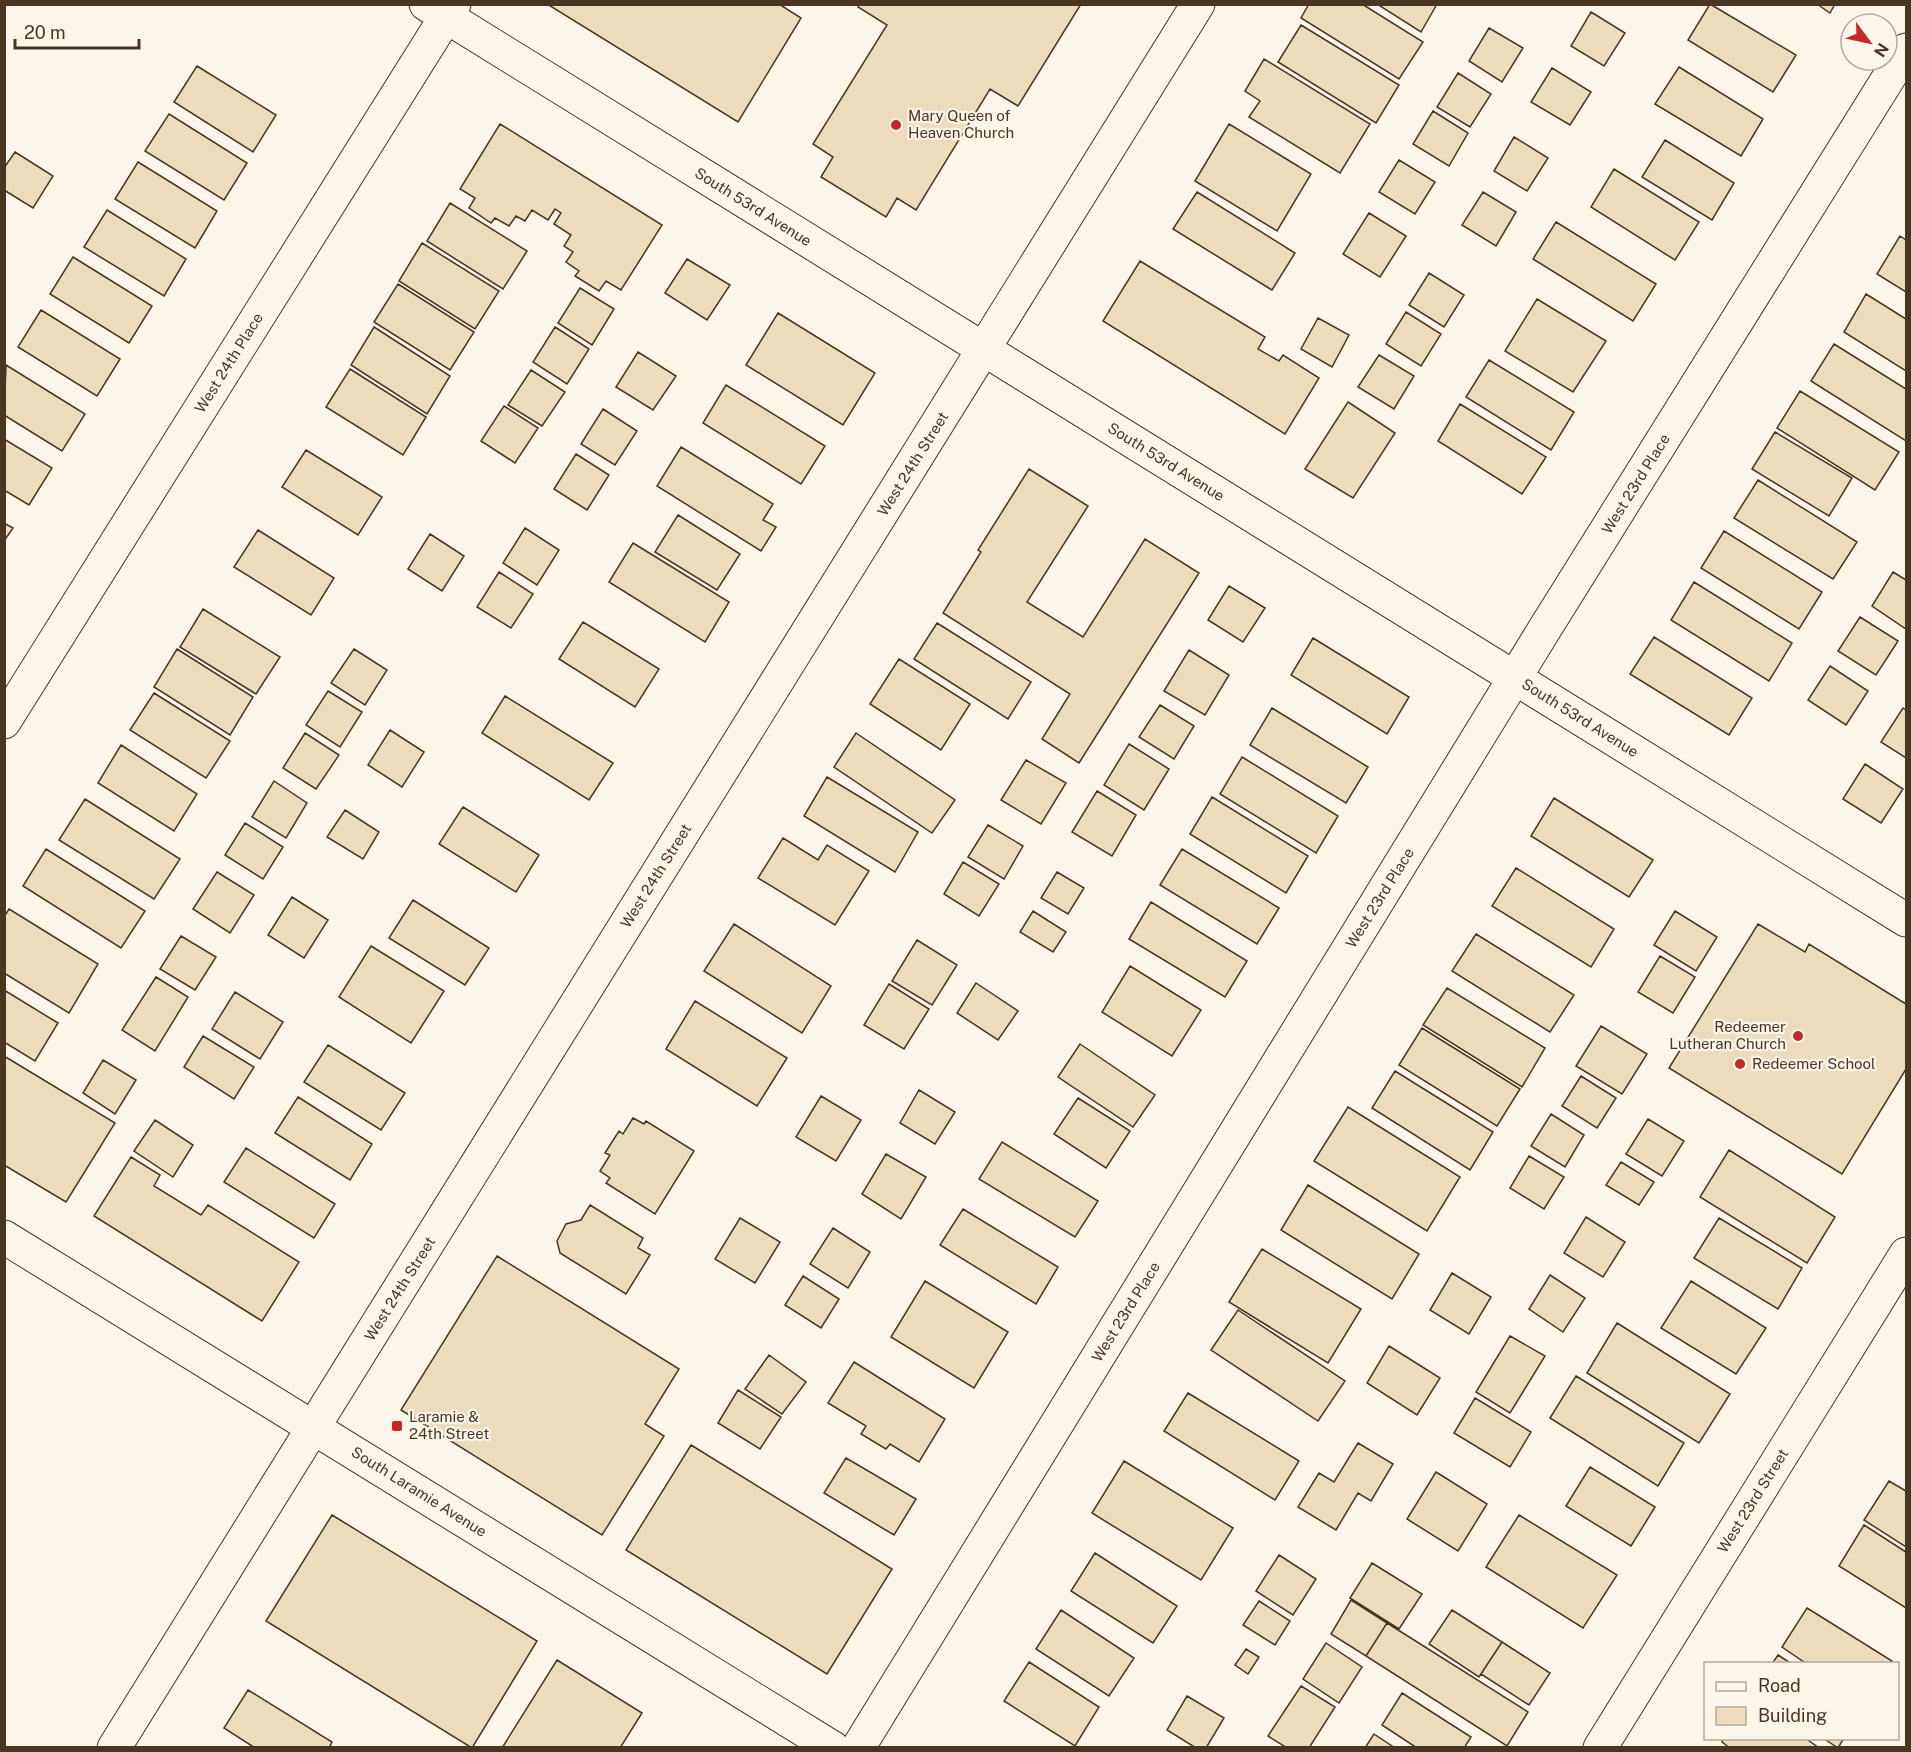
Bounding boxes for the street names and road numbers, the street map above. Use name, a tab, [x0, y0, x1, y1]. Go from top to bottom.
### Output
street label: South 53rd Avenue	[692, 164, 815, 249]
street label: West 24th Place	[191, 310, 266, 416]
street label: West 24th Street	[874, 409, 951, 519]
street label: South 53rd Avenue	[1105, 419, 1228, 504]
street label: West 23rd Place	[1598, 431, 1673, 537]
street label: South 53rd Avenue	[1519, 675, 1642, 760]
street label: West 24th Street	[617, 821, 694, 931]
street label: West 23rd Place	[1342, 845, 1417, 951]
street label: West 24th Street	[361, 1234, 438, 1344]
street label: West 23rd Place	[1088, 1259, 1163, 1365]
street label: South Laramie Avenue	[349, 1443, 490, 1540]
street label: West 23rd Street	[1714, 1445, 1792, 1556]

